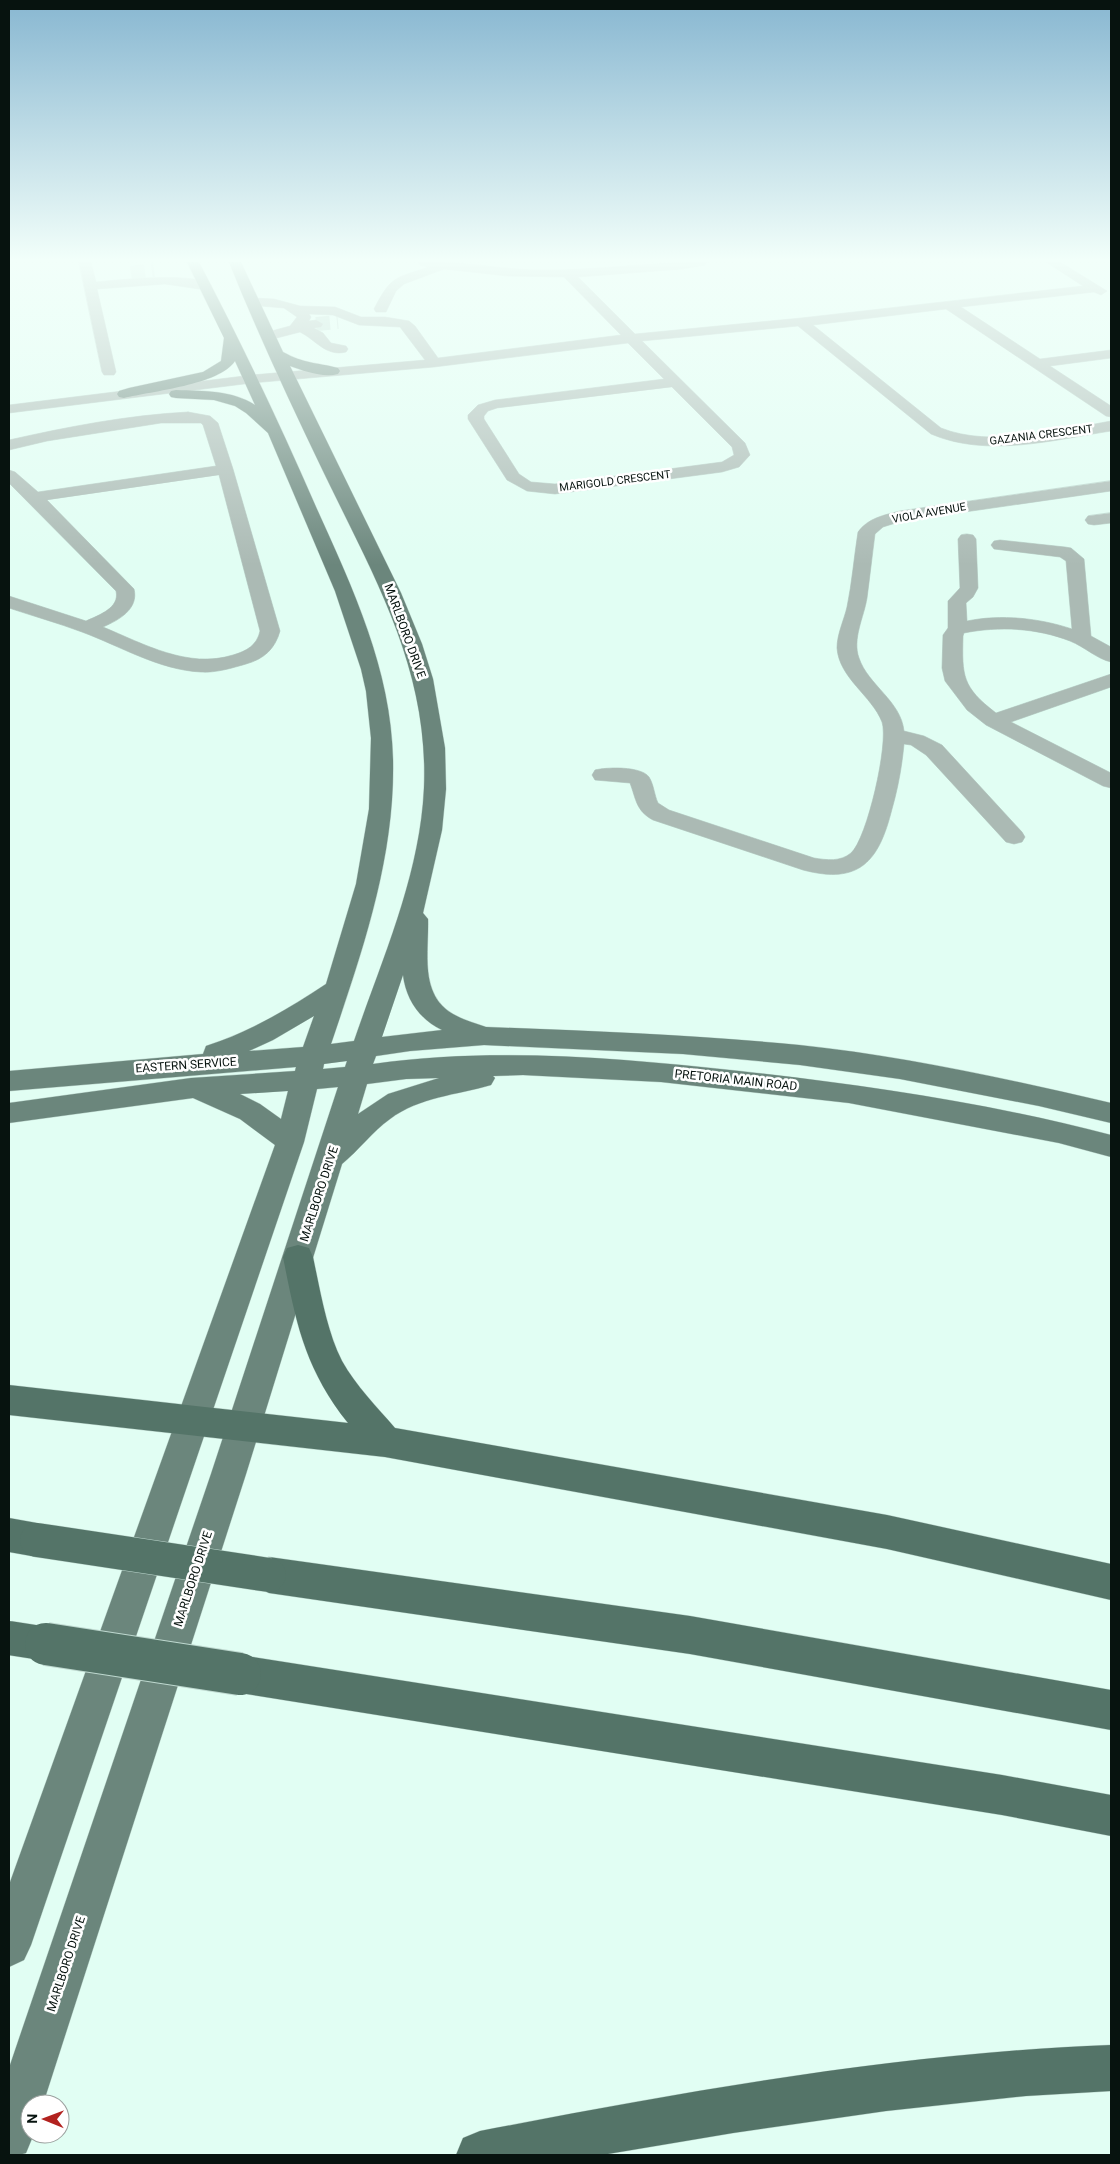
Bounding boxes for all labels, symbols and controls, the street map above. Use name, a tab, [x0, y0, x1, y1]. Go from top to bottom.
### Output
street label: GAZANIA CRESCENT	[989, 422, 1094, 448]
street label: MARIGOLD CRESCENT	[559, 468, 672, 494]
street label: VIOLA AVENUE	[891, 500, 967, 526]
street label: MARLBORO DRIVE	[381, 582, 429, 680]
street label: EASTERN SERVICE	[135, 1054, 237, 1076]
street label: PRETORIA MAIN ROAD	[674, 1067, 798, 1093]
street label: MARLBORO DRIVE	[297, 1144, 341, 1244]
street label: MARLBORO DRIVE	[171, 1529, 215, 1629]
street label: MARLBORO DRIVE	[44, 1914, 88, 2014]
north arrow	[20, 2094, 70, 2144]
text: N	[24, 2114, 40, 2124]

